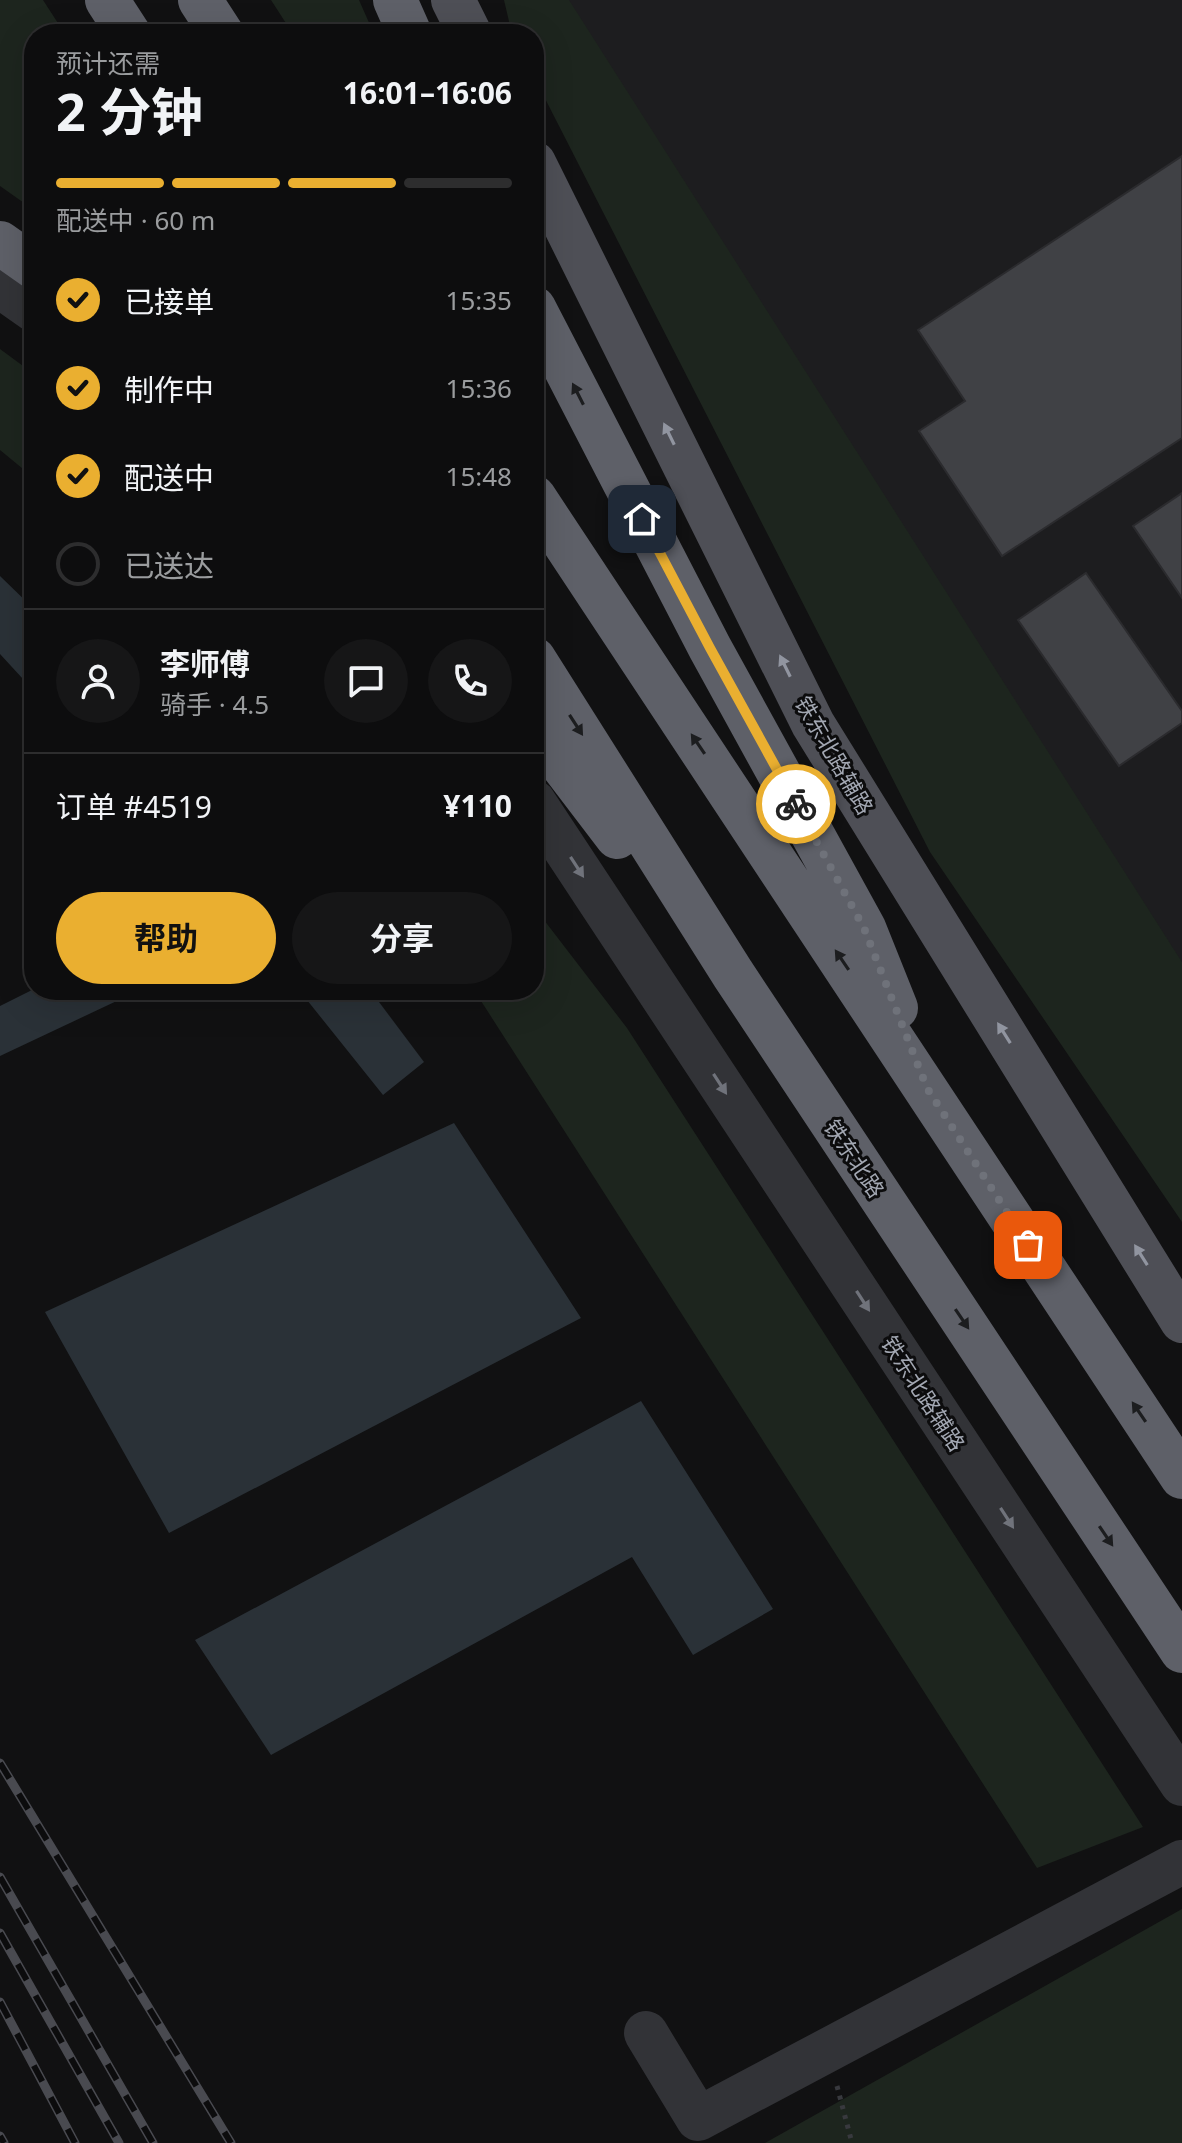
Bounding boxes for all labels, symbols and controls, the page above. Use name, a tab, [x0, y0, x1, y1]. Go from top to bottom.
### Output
text: 预计还需	[56, 45, 160, 81]
text: 16:01–16:06	[343, 72, 512, 113]
text: 2 分钟	[56, 75, 203, 146]
text: 配送中 · 60 m	[56, 202, 215, 238]
icon: check	[56, 278, 100, 322]
text: 已接单	[124, 281, 214, 322]
text: 15:35	[446, 282, 512, 318]
icon: check	[56, 366, 100, 410]
text: 制作中	[124, 369, 214, 410]
text: 15:36	[446, 370, 512, 406]
one-way arrow	[571, 383, 584, 406]
one-way arrow	[662, 422, 675, 445]
icon: check	[56, 454, 100, 498]
text: 配送中	[124, 457, 214, 498]
text: 15:48	[446, 458, 512, 494]
pin	[608, 485, 676, 553]
icon: home	[620, 497, 664, 541]
text: 已送达	[124, 545, 214, 586]
button: person	[56, 639, 140, 723]
button: chat	[324, 639, 408, 723]
button: phone	[428, 639, 512, 723]
text: 李师傅	[160, 643, 250, 684]
one-way arrow	[778, 655, 791, 678]
text: 骑手 · 4.5	[160, 686, 269, 722]
street label: 铁东北路辅路	[789, 690, 881, 820]
one-way arrow	[569, 714, 583, 736]
one-way arrow	[692, 733, 706, 755]
courier	[756, 764, 836, 844]
icon: bike	[774, 782, 818, 826]
text: ¥110	[443, 785, 512, 826]
text: 订单 #4519	[56, 786, 212, 827]
one-way arrow	[569, 857, 584, 878]
button: 帮助	[56, 892, 276, 984]
button: 分享	[292, 892, 512, 984]
one-way arrow	[835, 950, 850, 971]
one-way arrow	[997, 1023, 1012, 1044]
one-way arrow	[712, 1074, 727, 1095]
street label: 铁东北路	[818, 1113, 892, 1203]
pin	[994, 1211, 1062, 1279]
icon: bag	[1006, 1223, 1050, 1267]
one-way arrow	[1134, 1244, 1148, 1266]
one-way arrow	[856, 1291, 871, 1312]
one-way arrow	[954, 1309, 969, 1330]
street label: 铁东北路辅路	[875, 1329, 973, 1457]
one-way arrow	[1131, 1401, 1146, 1422]
one-way arrow	[999, 1508, 1014, 1529]
one-way arrow	[1098, 1525, 1112, 1547]

